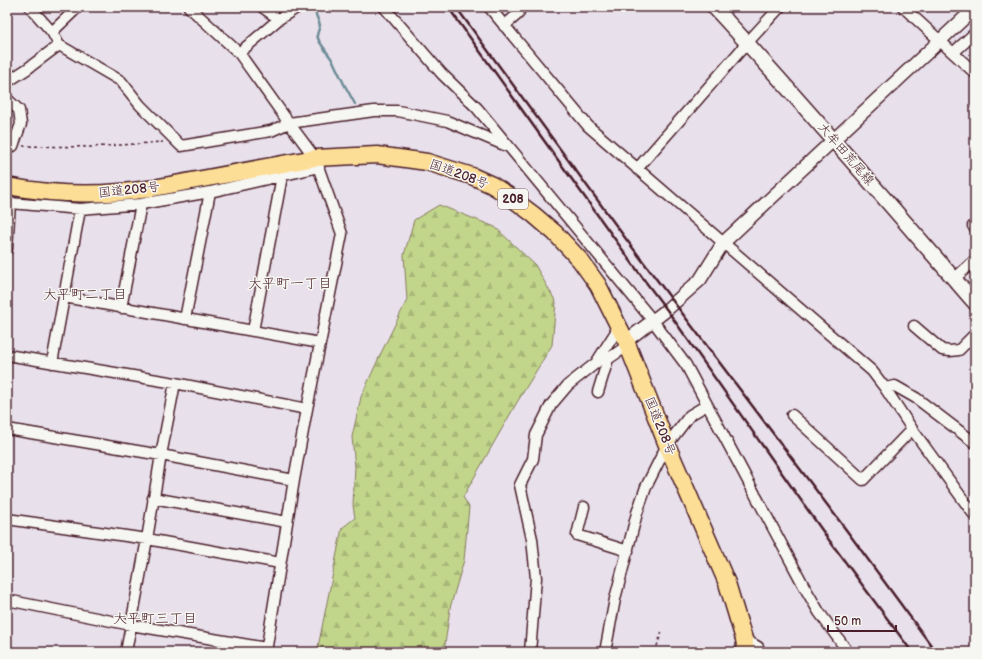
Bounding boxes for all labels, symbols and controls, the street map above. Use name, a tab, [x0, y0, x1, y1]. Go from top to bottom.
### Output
street label: 大牟田荒尾線	[814, 119, 878, 189]
street label: 国道208号	[427, 156, 491, 192]
street label: 国道208号	[97, 179, 161, 201]
road number: 208	[498, 189, 528, 209]
district label: 大平町一丁目	[248, 275, 332, 292]
district label: 大平町二丁目	[43, 286, 127, 303]
street label: 国道208号	[641, 394, 679, 458]
scale bar	[828, 607, 896, 633]
district label: 大平町三丁目	[113, 610, 197, 627]
text: 50 m	[834, 614, 861, 629]

